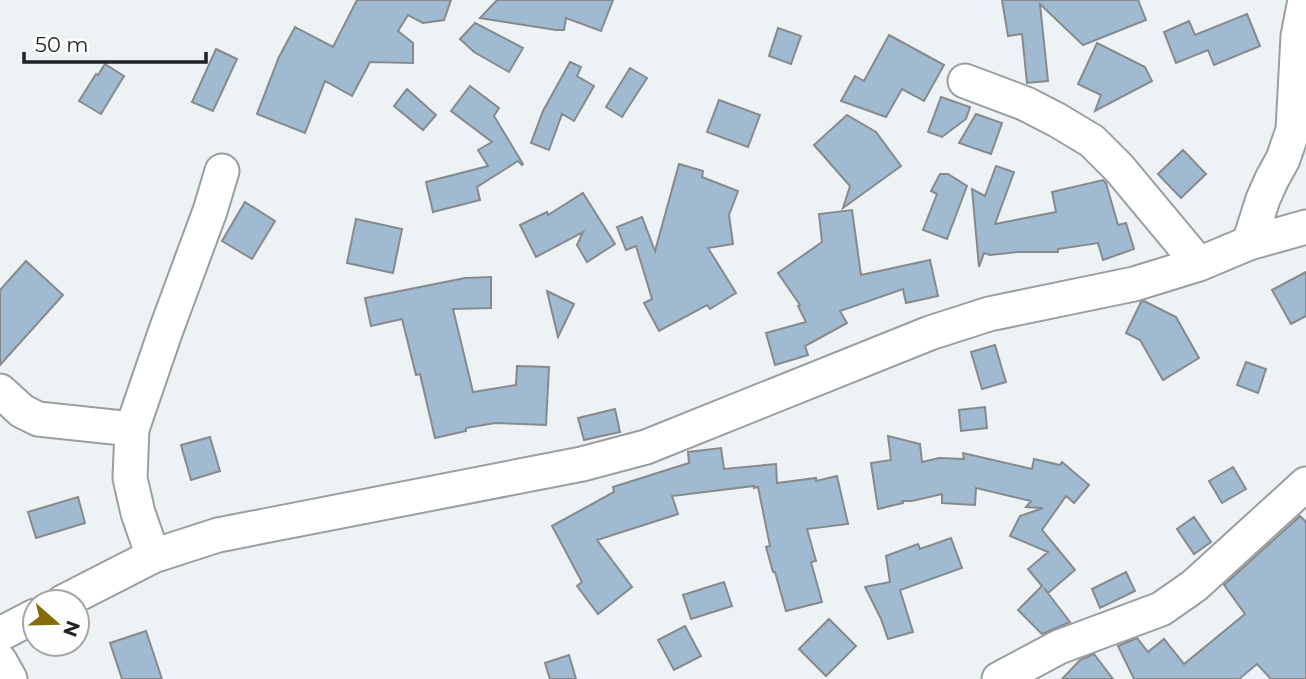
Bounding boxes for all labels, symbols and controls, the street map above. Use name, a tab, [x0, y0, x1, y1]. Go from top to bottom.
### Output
scale bar	[24, 21, 206, 65]
text: 50 m	[35, 32, 89, 57]
north arrow	[21, 588, 91, 658]
text: N	[58, 617, 85, 640]

